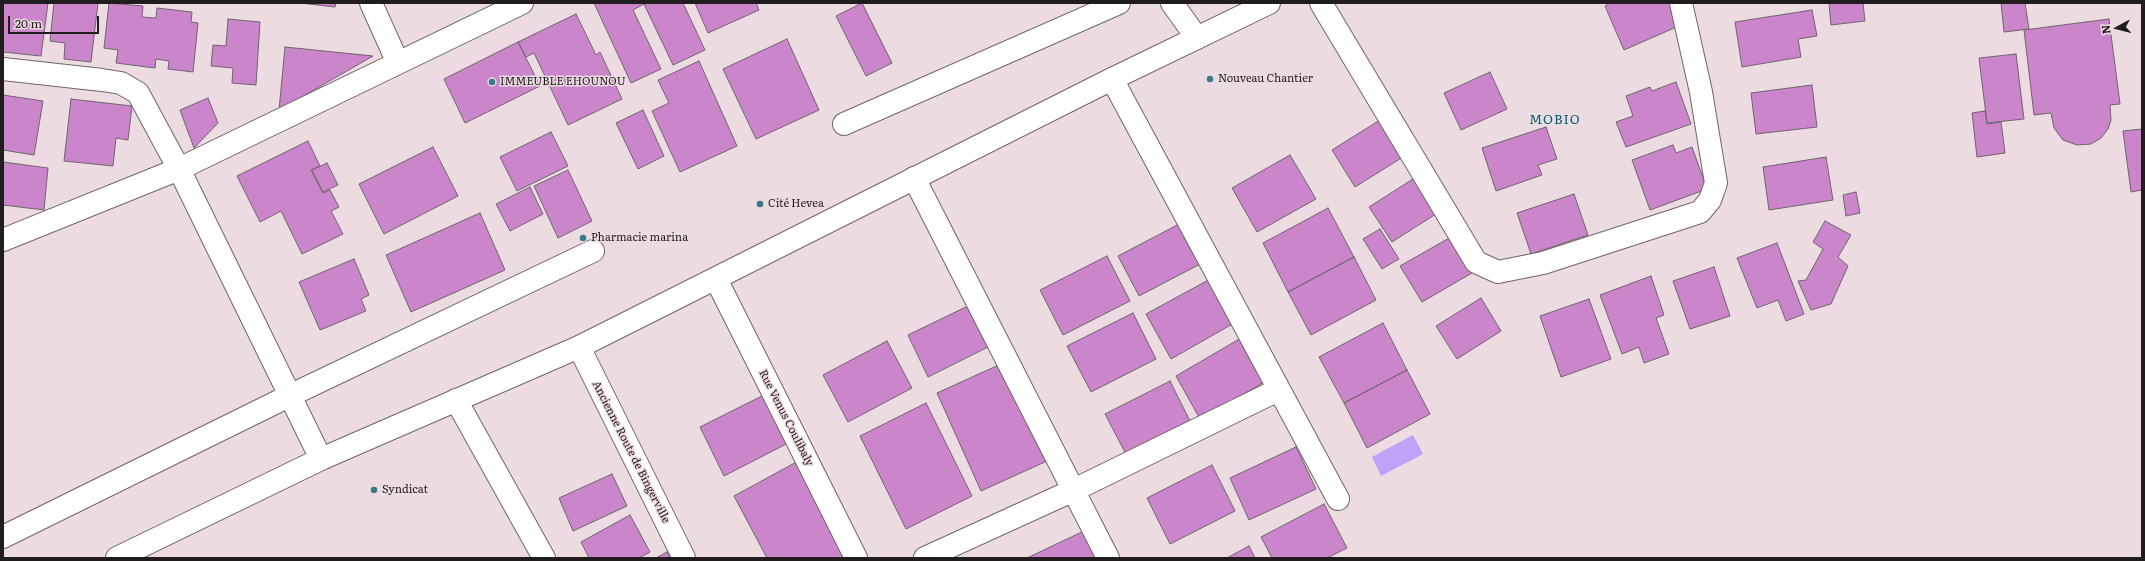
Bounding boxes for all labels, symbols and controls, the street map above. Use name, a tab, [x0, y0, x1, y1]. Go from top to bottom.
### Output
scale bar	[10, 8, 101, 34]
north arrow	[2097, 8, 2137, 48]
text: 20 m	[15, 14, 42, 32]
text: N	[2097, 24, 2114, 35]
place label: Nouveau Chantier	[1218, 72, 1313, 86]
marker: Nouveau Chantier	[1205, 74, 1215, 84]
place label: IMMEUBLE EHOUNOU	[500, 75, 626, 89]
marker: IMMEUBLE EHOUNOU	[487, 77, 497, 87]
district label: MOBIO	[1529, 112, 1581, 128]
place label: Cité Hevea	[768, 197, 824, 211]
marker: Cité Hevea	[755, 199, 765, 209]
place label: Pharmacie marina	[591, 231, 688, 245]
marker: Pharmacie marina	[578, 233, 588, 243]
street label: Rue Venus Coulibaly	[756, 368, 816, 468]
street label: Ancienne Route de Bingerville	[589, 379, 673, 525]
place label: Syndicat	[382, 483, 428, 497]
marker: Syndicat	[369, 485, 379, 495]

